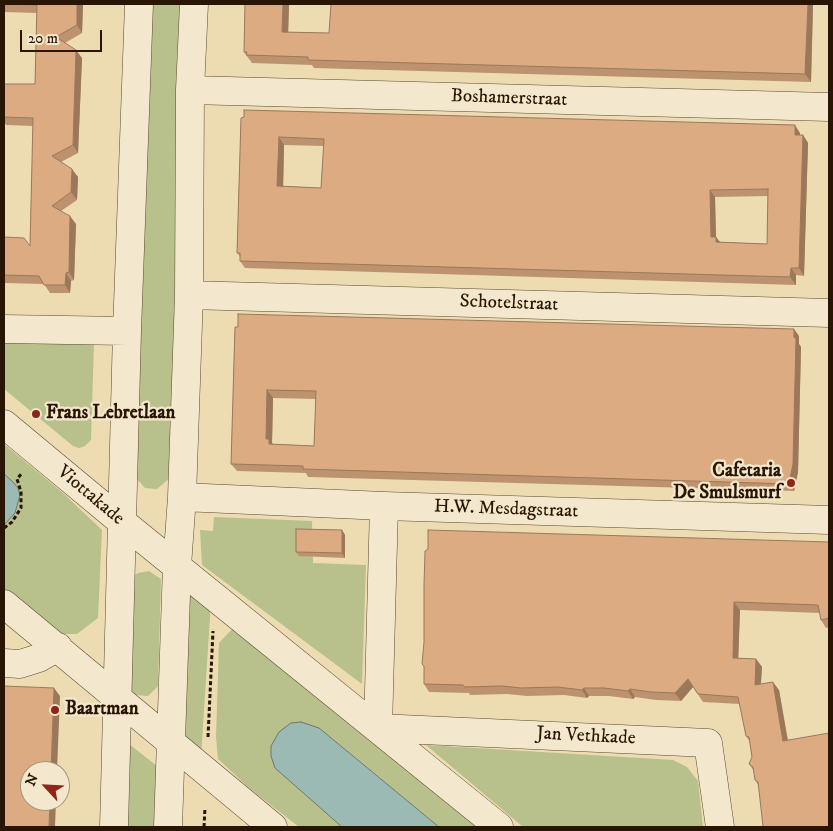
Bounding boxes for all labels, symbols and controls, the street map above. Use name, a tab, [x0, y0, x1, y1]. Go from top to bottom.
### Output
scale bar	[22, 20, 105, 52]
text: 20 m	[28, 29, 58, 48]
street label: Boshamerstraat	[450, 86, 568, 112]
street label: Schotelstraat	[459, 291, 559, 317]
place label: Frans Lebretlaan	[46, 403, 175, 425]
marker: Frans Lebretlaan	[30, 408, 42, 420]
street label: Viottakade	[52, 461, 128, 531]
place label: Cafetaria De Smulsmurf	[673, 461, 781, 505]
marker: Cafetaria De Smulsmurf	[785, 477, 797, 489]
street label: H.W. Mesdagstraat	[433, 496, 579, 524]
place label: Baartman	[65, 699, 139, 721]
marker: Baartman	[49, 704, 61, 716]
street label: Jan Vethkade	[536, 723, 636, 751]
north arrow	[20, 761, 70, 811]
text: N	[22, 771, 43, 789]

